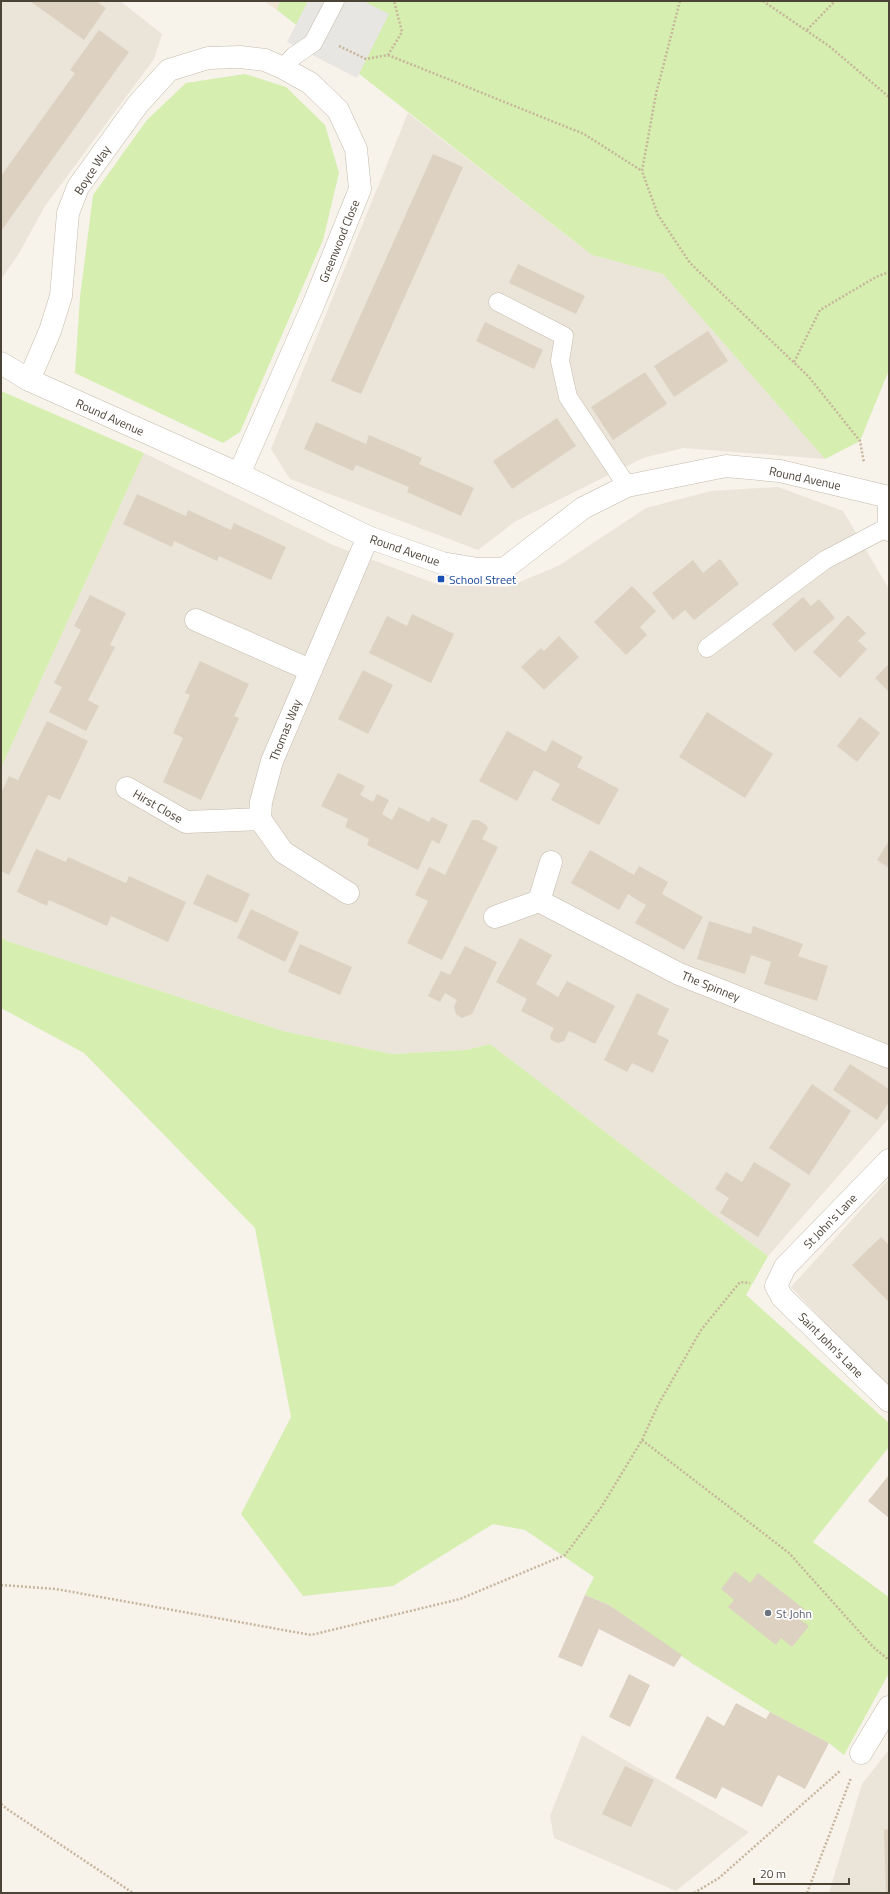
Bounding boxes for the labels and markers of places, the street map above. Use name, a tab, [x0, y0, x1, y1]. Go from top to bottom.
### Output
place label: School Street	[449, 570, 517, 589]
marker: School Street	[436, 574, 446, 584]
place label: St John	[776, 1604, 812, 1623]
marker: St John	[763, 1608, 773, 1618]

